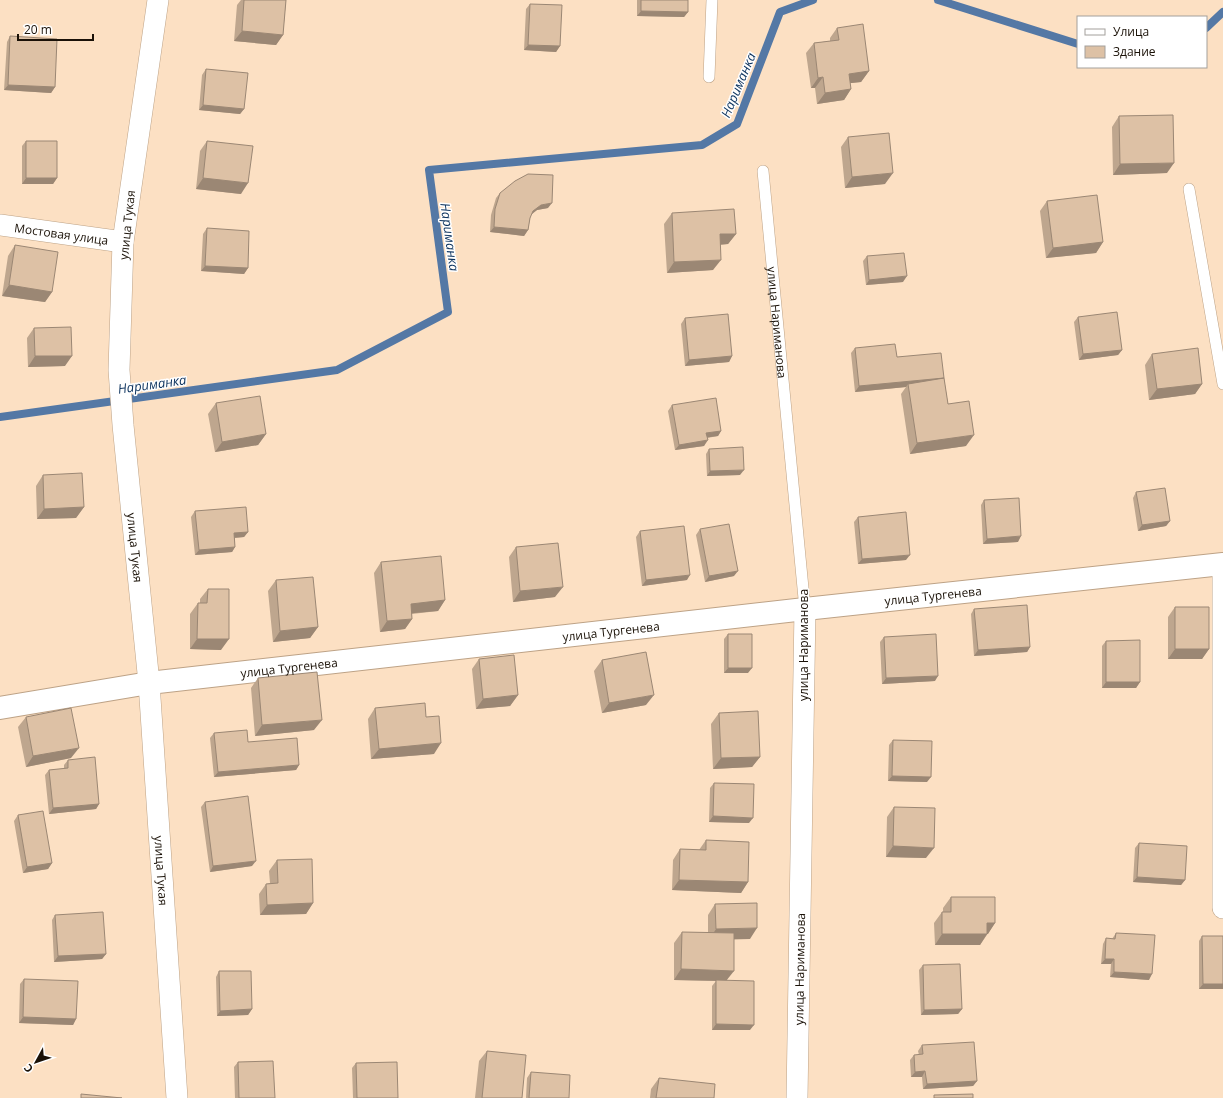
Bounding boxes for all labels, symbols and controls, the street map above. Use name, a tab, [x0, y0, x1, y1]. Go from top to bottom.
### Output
scale bar	[18, 16, 93, 42]
legend	[1077, 16, 1207, 68]
text: 20 m	[24, 21, 52, 38]
text: Улица	[1113, 23, 1149, 40]
text: Здание	[1113, 43, 1156, 60]
water label: Нариманка	[716, 49, 760, 120]
street label: улица Тукая	[115, 189, 139, 261]
water label: Нариманка	[436, 202, 464, 273]
street label: Мостовая улица	[13, 219, 109, 248]
street label: улица Нариманова	[764, 266, 791, 379]
water label: Нариманка	[117, 370, 188, 398]
street label: улица Тукая	[123, 512, 147, 583]
street label: улица Тургенева	[884, 582, 982, 609]
street label: улица Нариманова	[795, 589, 812, 701]
street label: улица Тургенева	[562, 617, 660, 645]
street label: улица Тургенева	[240, 653, 339, 681]
street label: улица Тукая	[151, 835, 172, 906]
street label: улица Нариманова	[790, 913, 809, 1025]
north arrow	[16, 1042, 56, 1082]
text: С	[20, 1061, 36, 1076]

